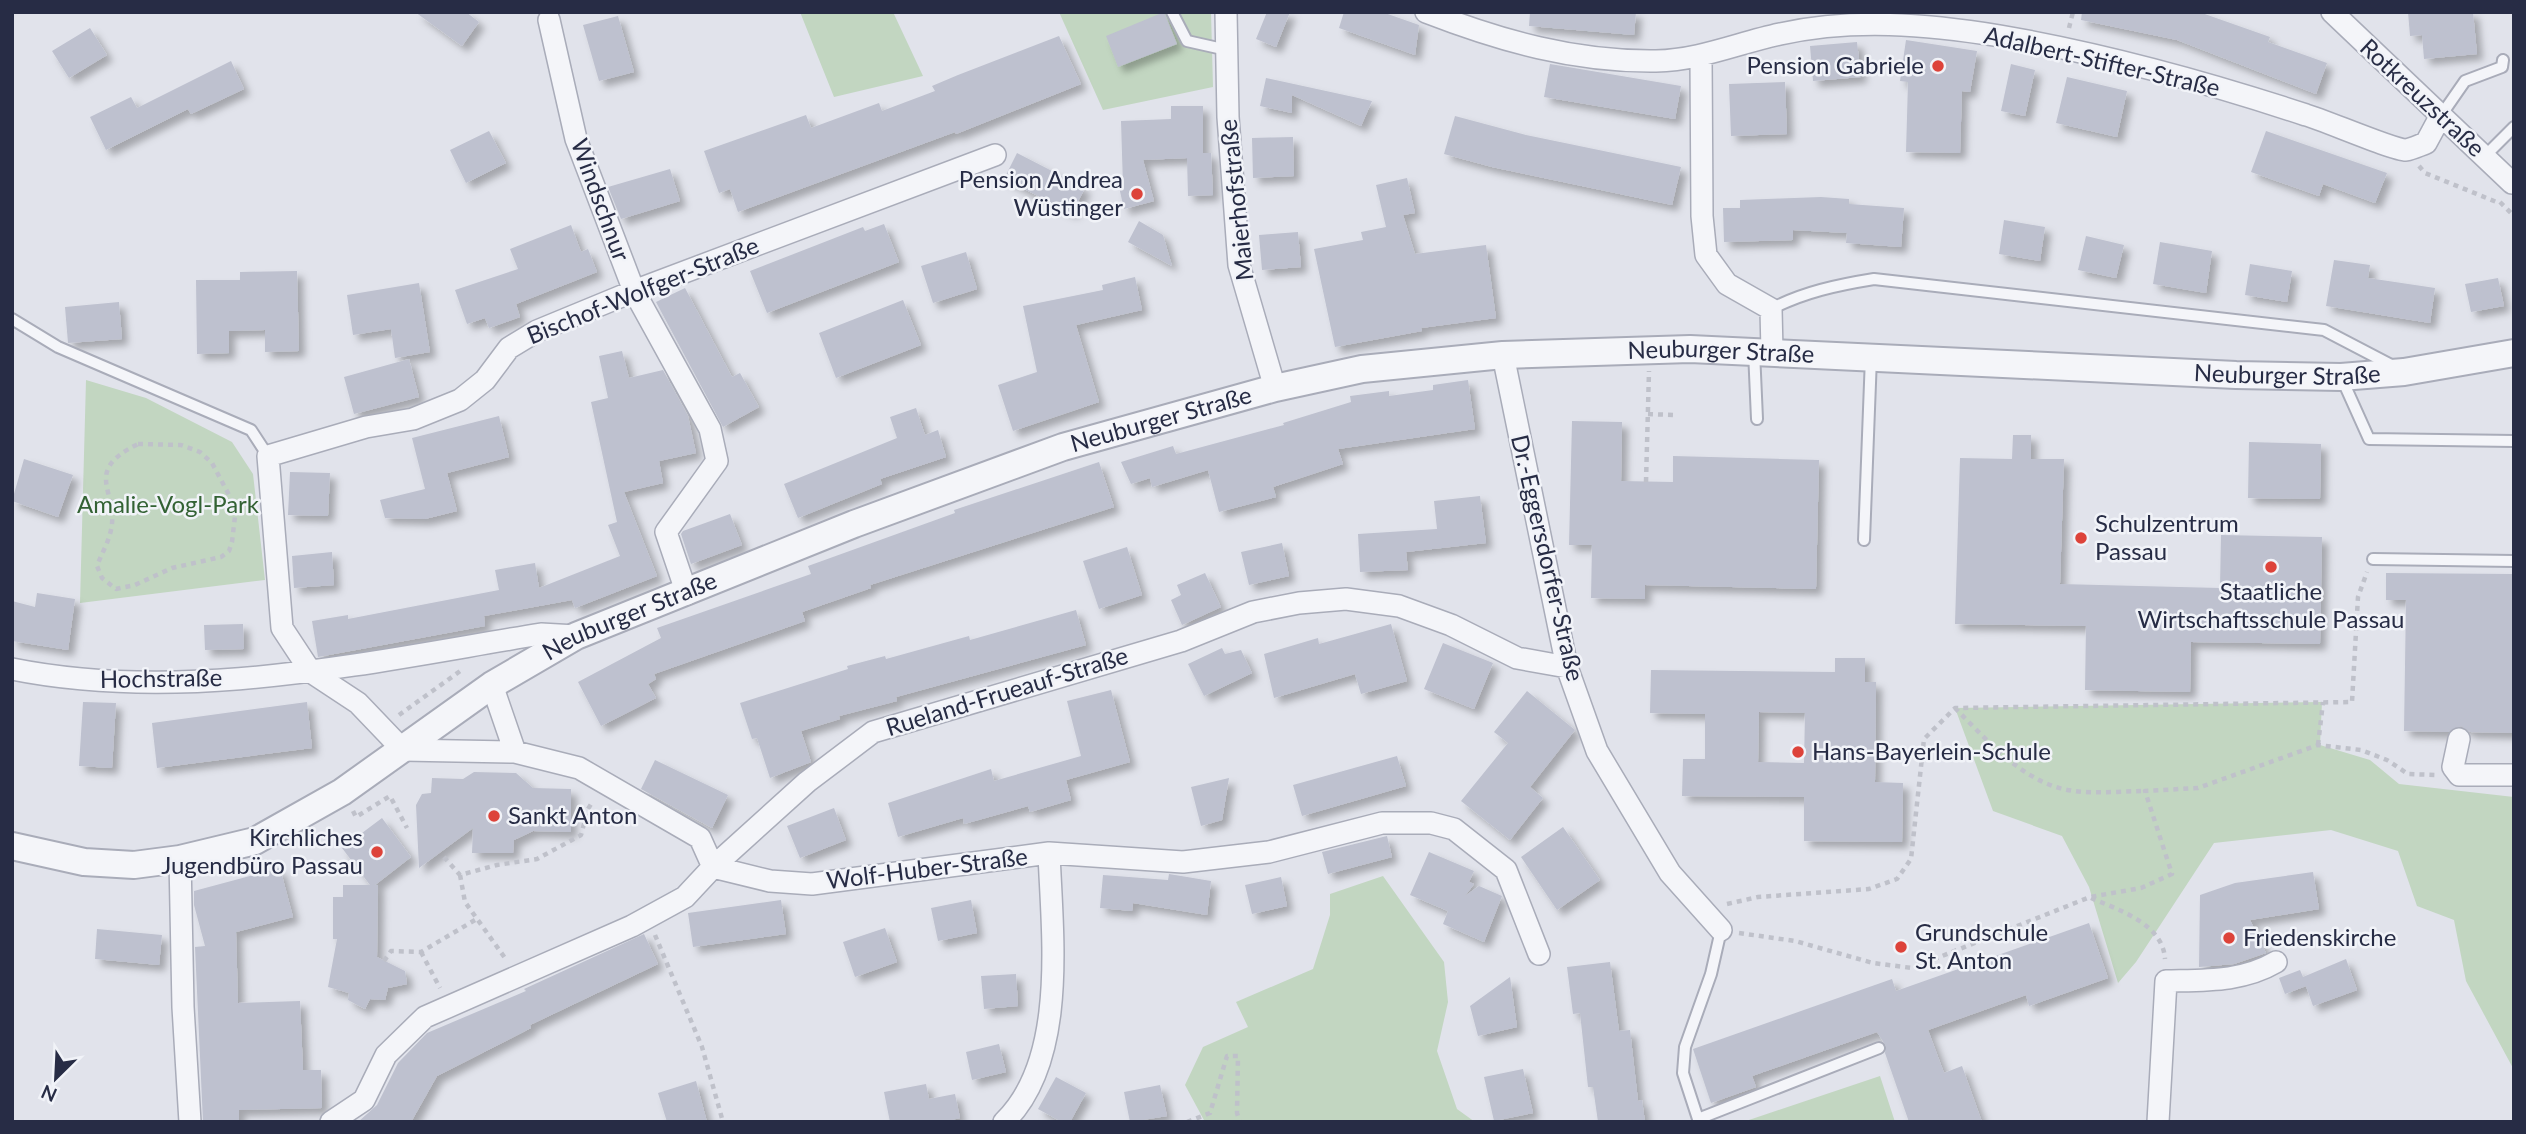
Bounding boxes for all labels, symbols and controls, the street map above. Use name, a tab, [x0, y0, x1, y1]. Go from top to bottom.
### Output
street label: Adalbert-Stifter-Straße	[1982, 19, 2223, 102]
street label: Rotkreuzstraße	[2355, 32, 2491, 162]
place label: Pension Gabriele	[1747, 50, 1924, 79]
marker: Pension Gabriele	[1930, 58, 1946, 74]
street label: Maierhofstraße	[1213, 118, 1258, 282]
street label: Windschnur	[566, 134, 637, 265]
place label: Pension Andrea Wüstinger	[959, 164, 1123, 221]
marker: Pension Andrea Wüstinger	[1129, 186, 1145, 202]
street label: Bischof-Wolfger-Straße	[522, 230, 763, 349]
street label: Neuburger Straße	[1627, 333, 1815, 368]
street label: Neuburger Straße	[2193, 357, 2382, 390]
street label: Neuburger Straße	[1067, 379, 1255, 457]
street label: Dr.-Eggersdorfer-Straße	[1506, 432, 1591, 684]
park label: Amalie-Vogl-Park	[77, 489, 260, 518]
place label: Schulzentrum Passau	[2095, 508, 2239, 565]
marker: Schulzentrum Passau	[2073, 530, 2089, 546]
marker: Staatliche Wirtschaftsschule Passau	[2263, 559, 2279, 575]
street label: Neuburger Straße	[537, 565, 721, 665]
place label: Staatliche Wirtschaftsschule Passau	[2138, 576, 2404, 633]
street label: Rueland-Frueauf-Straße	[882, 640, 1131, 741]
street label: Hochstraße	[99, 662, 222, 693]
place label: Hans-Bayerlein-Schule	[1812, 736, 2051, 765]
marker: Hans-Bayerlein-Schule	[1790, 744, 1806, 760]
place label: Sankt Anton	[508, 800, 637, 829]
marker: Sankt Anton	[486, 808, 502, 824]
place label: Kirchliches Jugendbüro Passau	[161, 822, 363, 879]
street label: Wolf-Huber-Straße	[824, 841, 1029, 894]
marker: Kirchliches Jugendbüro Passau	[369, 844, 385, 860]
place label: Grundschule St. Anton	[1915, 917, 2048, 974]
place label: Friedenskirche	[2243, 922, 2396, 951]
marker: Friedenskirche	[2221, 930, 2237, 946]
marker: Grundschule St. Anton	[1893, 939, 1909, 955]
north arrow	[21, 1043, 91, 1113]
text: N	[38, 1081, 60, 1107]

